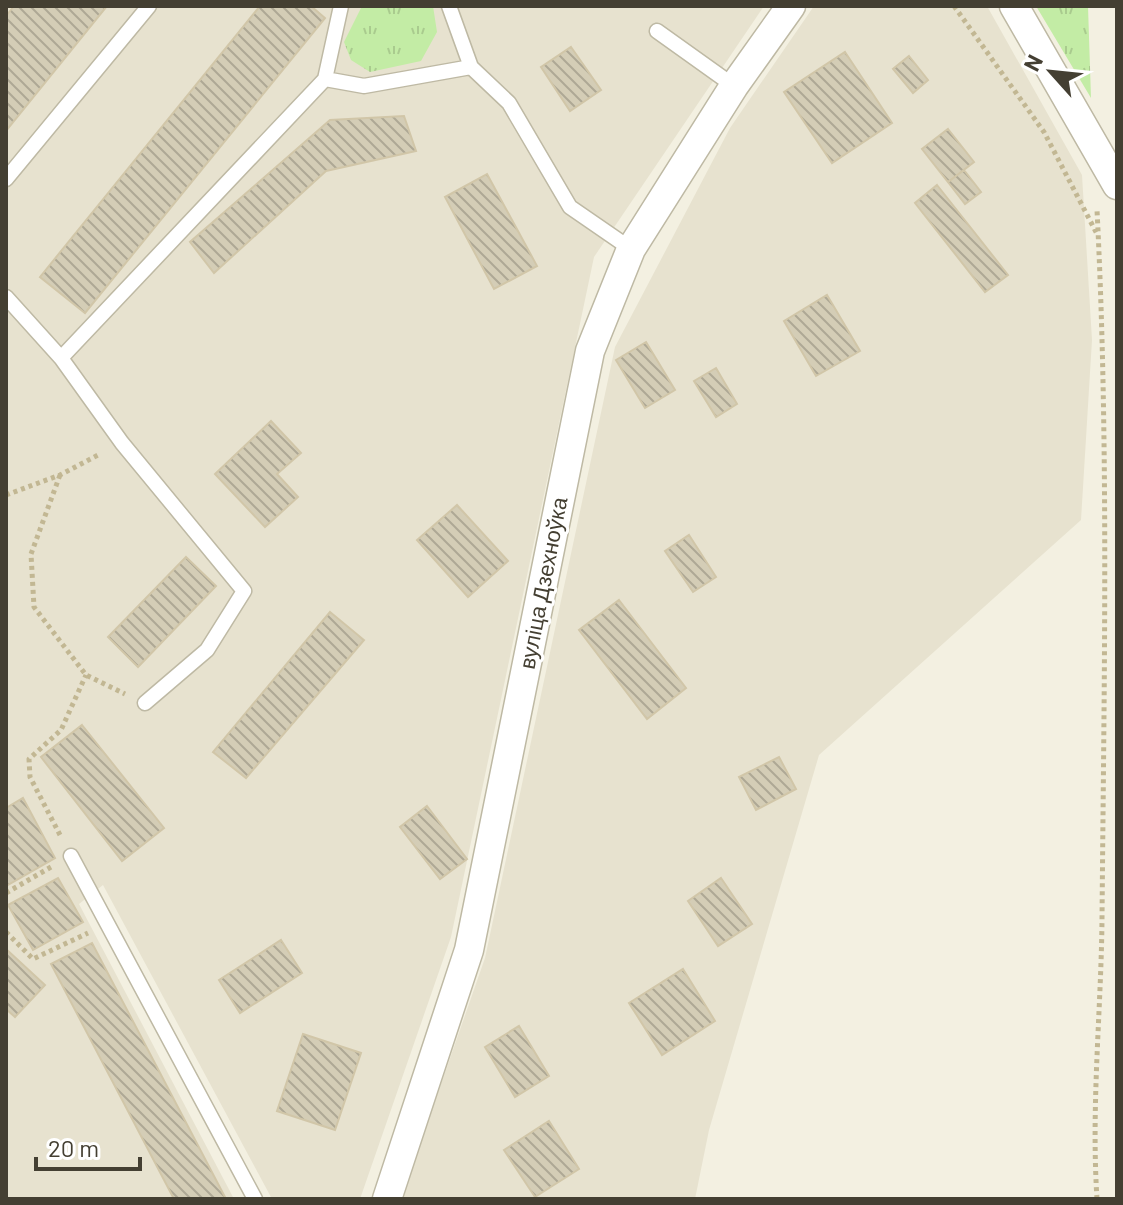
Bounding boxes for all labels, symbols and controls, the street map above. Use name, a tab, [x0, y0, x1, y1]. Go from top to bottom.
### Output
north arrow	[1011, 32, 1091, 112]
text: N	[1017, 50, 1047, 75]
street label: вуліца Дзехноўка	[513, 494, 573, 671]
scale bar	[36, 1121, 140, 1171]
text: 20 m	[48, 1133, 99, 1162]

